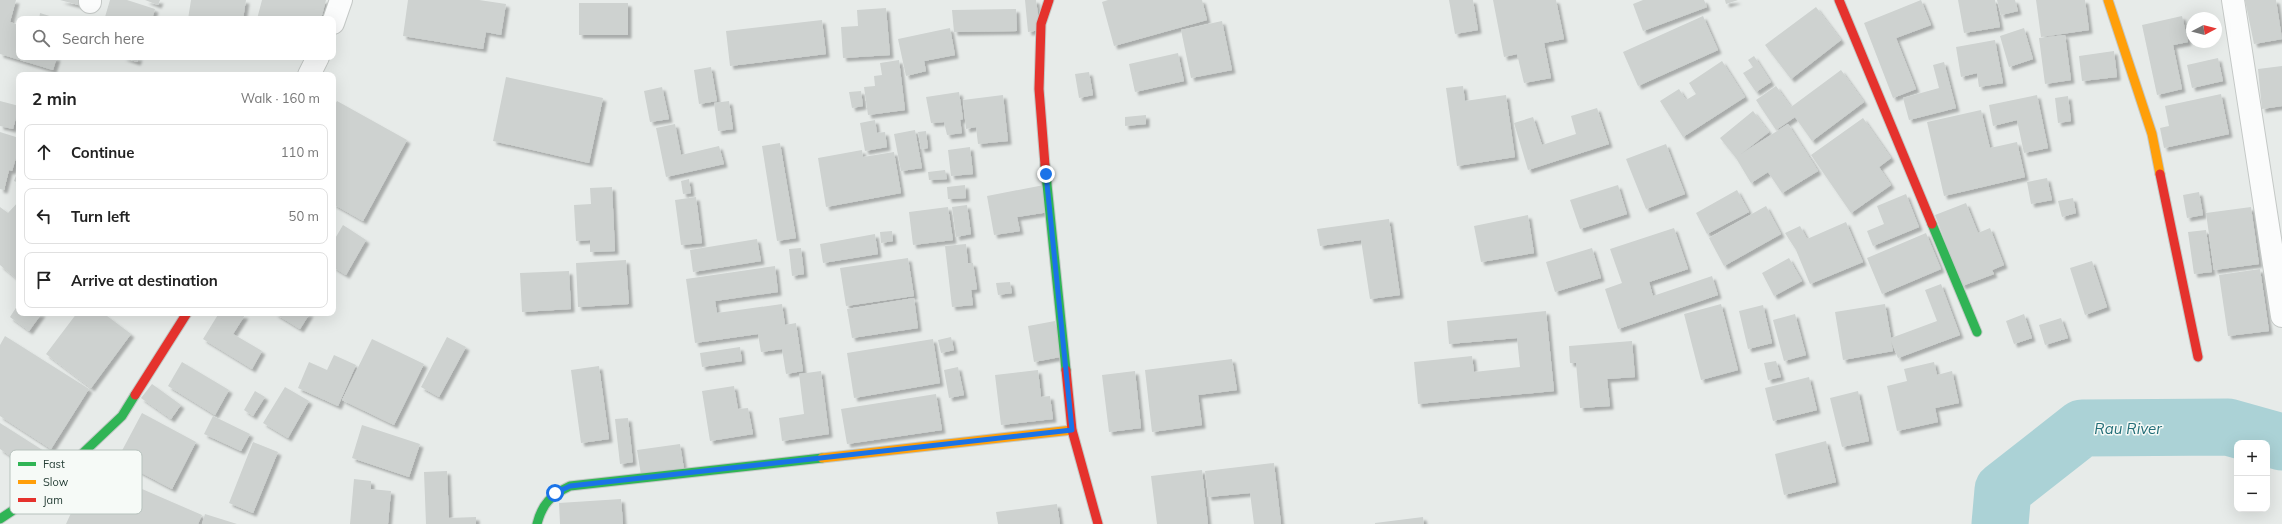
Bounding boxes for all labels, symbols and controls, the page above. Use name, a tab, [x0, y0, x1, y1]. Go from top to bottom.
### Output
north arrow	[2186, 12, 2222, 48]
search box	[16, 16, 336, 60]
icon: search	[30, 27, 52, 49]
text: Search here	[62, 29, 144, 48]
text: 2 min	[32, 88, 77, 109]
text: Walk · 160 m	[241, 90, 320, 106]
icon: ahead	[33, 141, 55, 163]
text: Continue	[71, 143, 134, 162]
text: 110 m	[281, 144, 319, 160]
route end	[1037, 165, 1055, 183]
icon: left	[33, 205, 55, 227]
text: Turn left	[71, 207, 130, 226]
text: 50 m	[289, 208, 319, 224]
icon: arrive	[33, 269, 55, 291]
text: Arrive at destination	[71, 271, 218, 290]
water label: Rau River	[2094, 419, 2162, 438]
map controls	[2234, 440, 2270, 512]
button: +	[2234, 440, 2270, 476]
legend	[10, 450, 142, 514]
text: Fast	[43, 457, 65, 471]
text: Slow	[43, 475, 69, 489]
button: −	[2234, 476, 2270, 512]
route start	[546, 484, 564, 502]
text: Jam	[43, 493, 63, 507]

